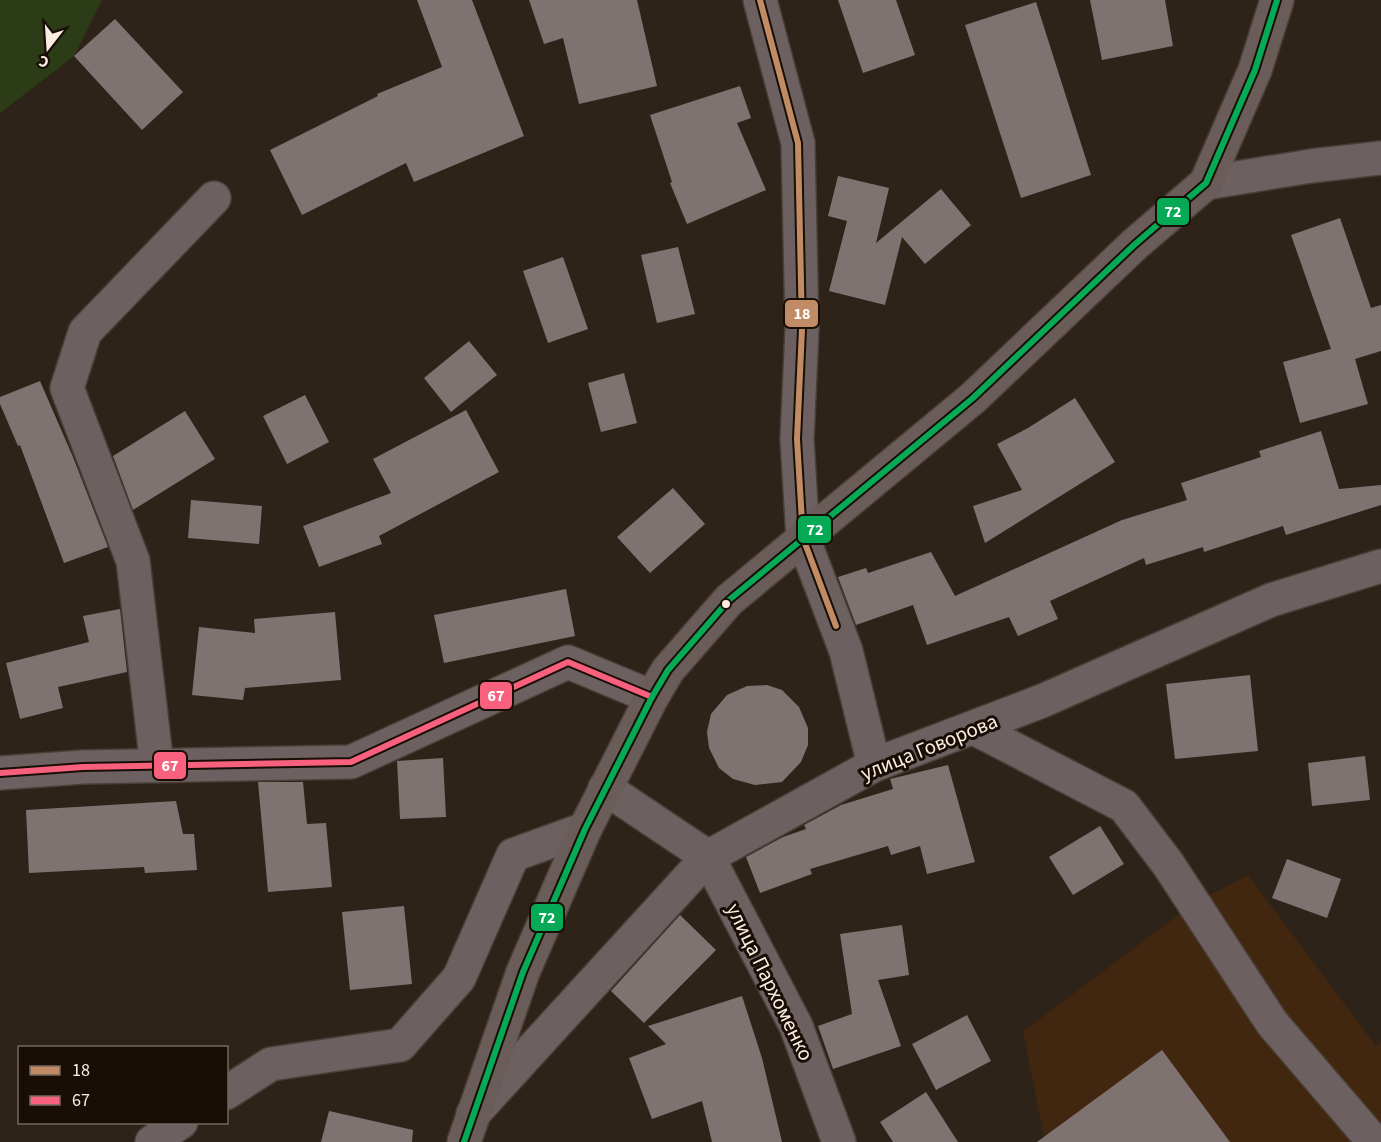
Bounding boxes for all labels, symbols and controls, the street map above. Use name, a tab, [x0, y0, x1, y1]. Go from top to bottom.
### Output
north arrow	[18, 18, 78, 78]
text: С	[36, 50, 52, 73]
line badge: 72	[1156, 197, 1190, 226]
text: 72	[1165, 201, 1181, 223]
line badge: 18	[784, 299, 819, 328]
text: 18	[794, 303, 810, 325]
line badge: 72	[797, 515, 832, 544]
text: 72	[807, 519, 823, 541]
unlabelled marker	[720, 598, 732, 610]
line badge: 67	[479, 681, 513, 710]
text: 67	[488, 685, 504, 707]
street label: улица Говорова	[856, 706, 1002, 788]
line badge: 67	[153, 751, 187, 780]
text: 67	[162, 755, 178, 777]
street label: улица Пархоменко	[719, 898, 821, 1066]
line badge: 72	[530, 903, 564, 932]
text: 72	[539, 907, 555, 929]
legend	[18, 1046, 228, 1124]
text: 18	[72, 1058, 90, 1083]
text: 67	[72, 1088, 90, 1113]

